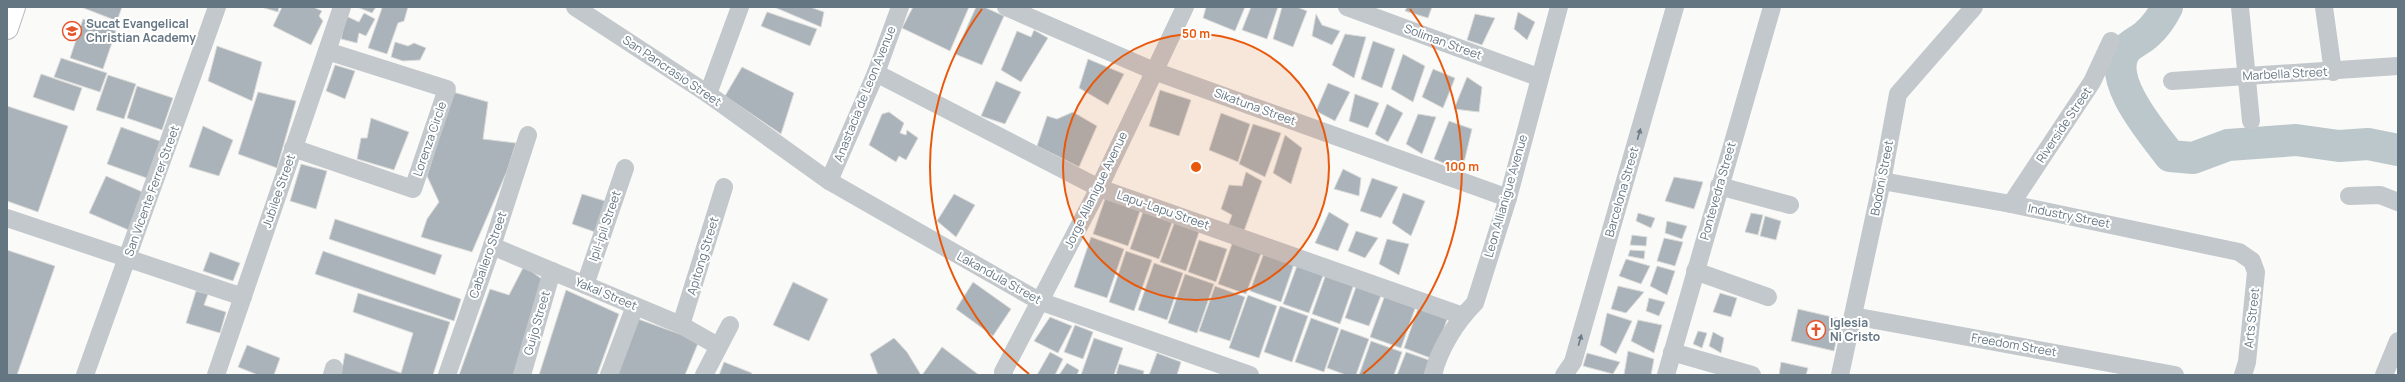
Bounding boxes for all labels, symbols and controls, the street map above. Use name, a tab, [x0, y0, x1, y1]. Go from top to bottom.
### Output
place label: Sucat Evangelical Christian Academy	[86, 15, 196, 46]
school or university icon: Sucat Evangelical Christian Academy	[61, 20, 83, 42]
street label: Soliman Street	[1402, 20, 1485, 64]
street label: Anastacia de Leon Avenue	[830, 23, 900, 164]
text: 50 m	[1182, 25, 1210, 42]
street label: San Pancrasio Street	[620, 31, 725, 110]
street label: Marbella Street	[2242, 63, 2328, 84]
street label: Riverside Street	[2032, 83, 2095, 166]
street label: Sikatuna Street	[1212, 84, 1299, 129]
street label: Lorenza Circle	[409, 99, 450, 179]
street label: San Vicente Ferrer Street	[120, 123, 183, 259]
one-way arrow	[1636, 128, 1642, 140]
street label: Jorge Allanigue Avenue	[1060, 129, 1131, 251]
street label: Leon Allianigue Avenue	[1480, 132, 1531, 259]
street label: Bodoni Street	[1866, 139, 1897, 217]
street label: Pontevedra Street	[1695, 140, 1740, 242]
street label: Barcelona Street	[1601, 145, 1643, 239]
street label: Jubilee Street	[258, 151, 299, 230]
text: 100 m	[1445, 158, 1479, 175]
centre of rings	[1189, 160, 1203, 174]
street label: Lapu-Lapu Street	[1115, 186, 1212, 233]
street label: Ipil-ipil Street	[584, 188, 625, 263]
street label: Industry Street	[2027, 199, 2112, 232]
street label: Caballero Street	[465, 209, 510, 300]
street label: Apitong Street	[683, 214, 723, 297]
street label: Lakandula Street	[954, 247, 1045, 308]
street label: Yakal Street	[573, 273, 640, 314]
street label: Arts Street	[2240, 287, 2263, 349]
street label: Guijo Street	[519, 289, 554, 357]
place label: Iglesia Ni Cristo	[1830, 314, 1880, 345]
church icon: Iglesia Ni Cristo	[1805, 319, 1827, 341]
street label: Freedom Street	[1970, 329, 2058, 360]
one-way arrow	[1577, 333, 1583, 346]

